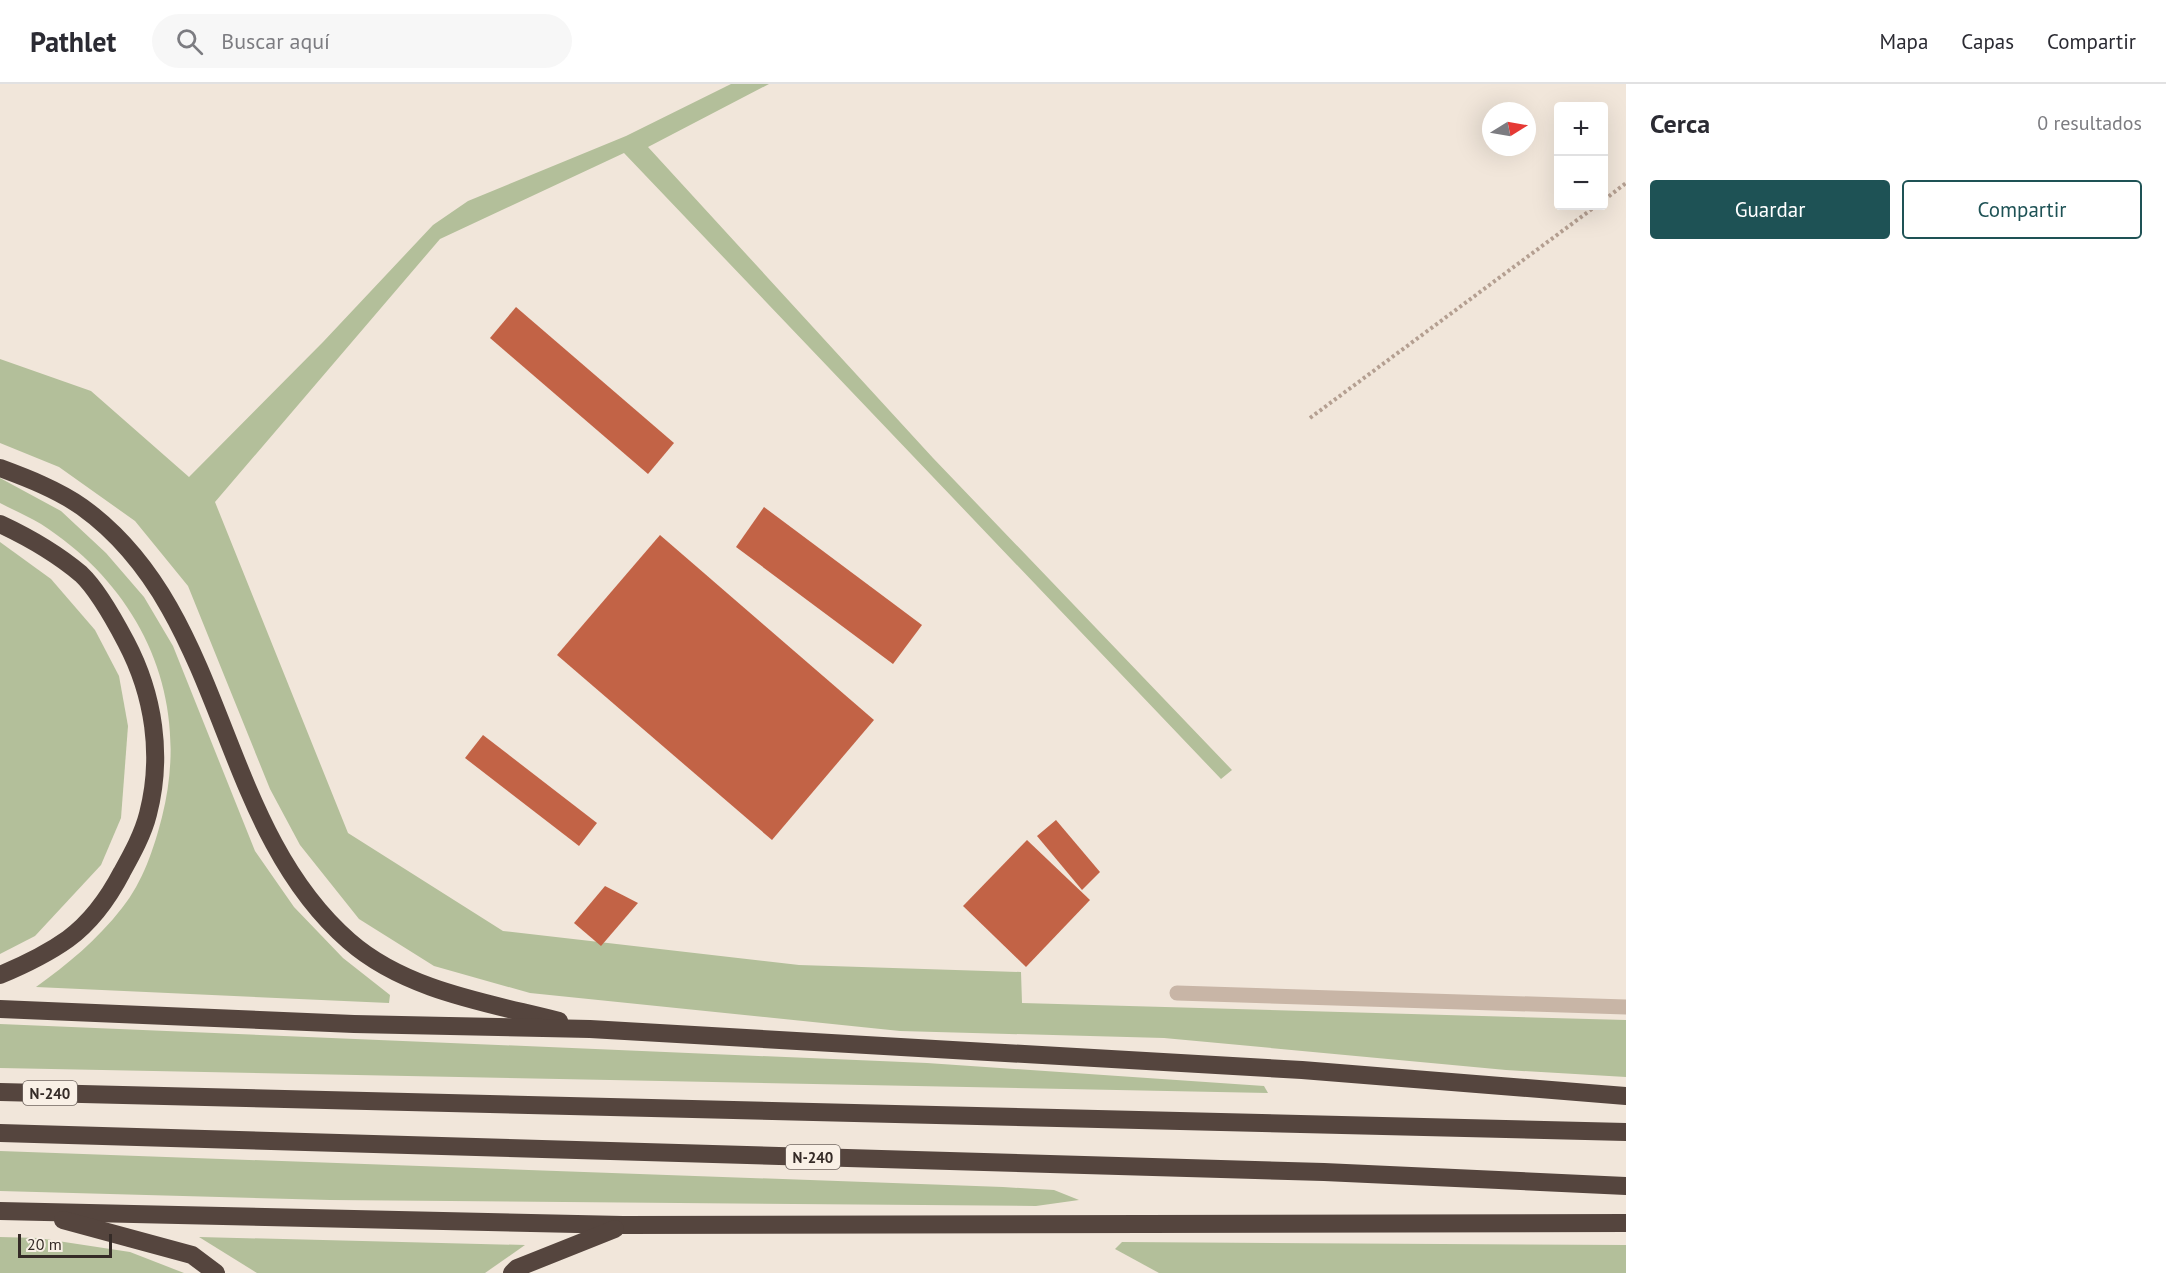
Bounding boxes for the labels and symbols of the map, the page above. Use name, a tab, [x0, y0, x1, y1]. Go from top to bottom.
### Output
north arrow	[1482, 102, 1536, 156]
road number: N-240	[23, 1081, 77, 1105]
road number: N-240	[786, 1145, 840, 1169]
scale bar	[18, 1231, 112, 1258]

